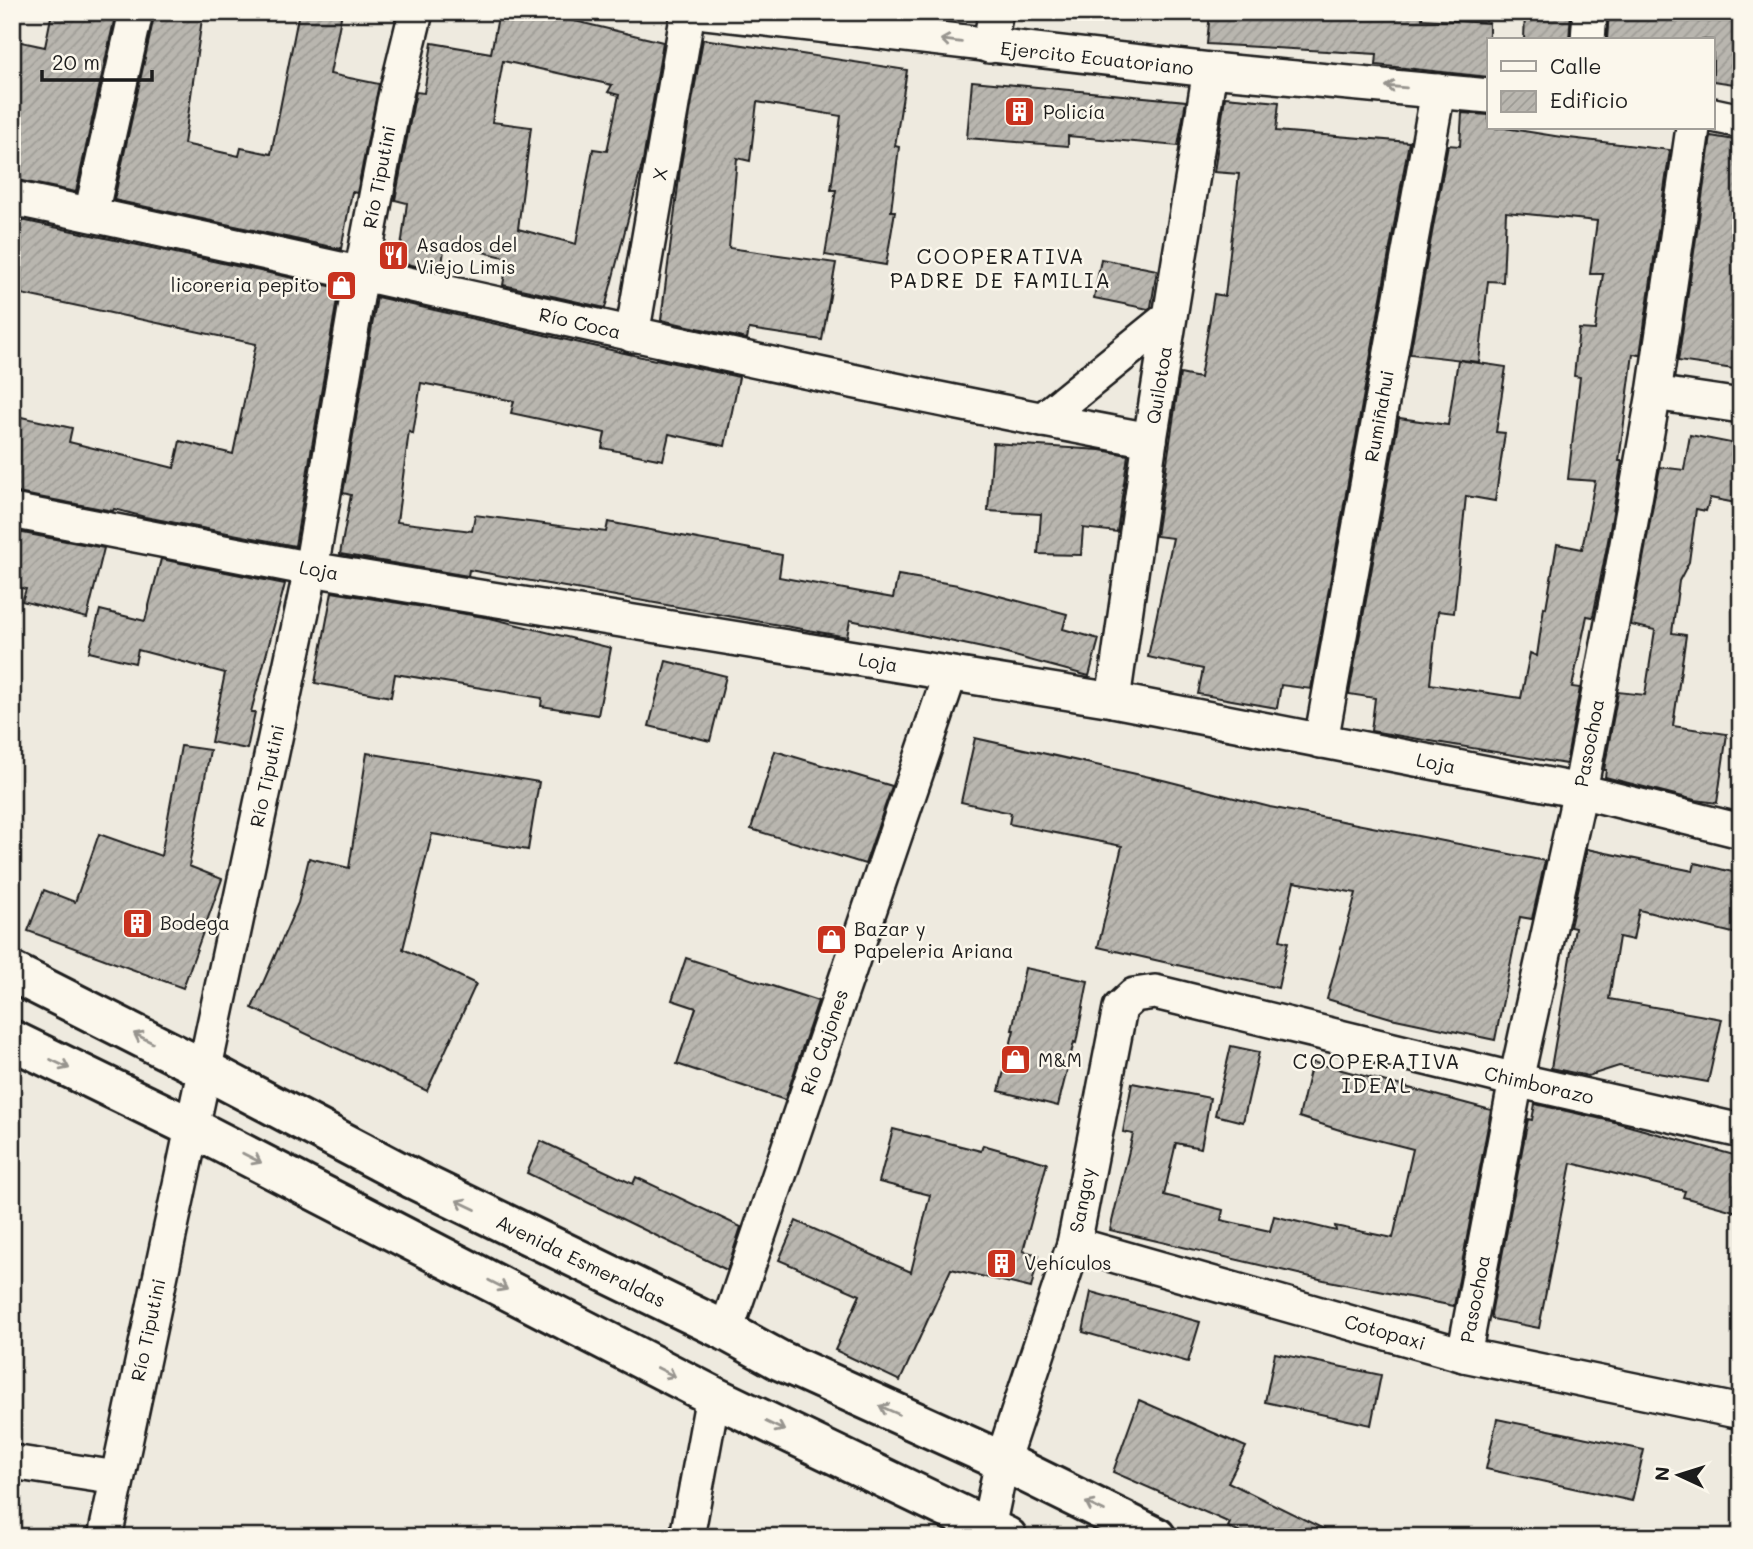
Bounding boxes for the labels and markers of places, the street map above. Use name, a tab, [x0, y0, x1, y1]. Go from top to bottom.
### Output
building icon: Policía	[1003, 95, 1037, 129]
place label: Policía	[1043, 99, 1105, 124]
place label: Asados del Viejo Limis	[416, 232, 517, 279]
restaurant icon: Asados del Viejo Limis	[376, 239, 410, 273]
shop icon: licoreria pepito	[325, 268, 359, 302]
place label: licoreria pepito	[171, 272, 319, 297]
building icon: Bodega	[120, 906, 154, 940]
place label: Bodega	[160, 910, 230, 935]
place label: Bazar y Papeleria Ariana	[854, 916, 1013, 963]
shop icon: Bazar y Papeleria Ariana	[814, 923, 848, 957]
shop icon: M&M	[998, 1043, 1032, 1077]
place label: M&M	[1038, 1047, 1082, 1072]
building icon: Vehículos	[984, 1246, 1018, 1280]
place label: Vehículos	[1024, 1250, 1112, 1275]

